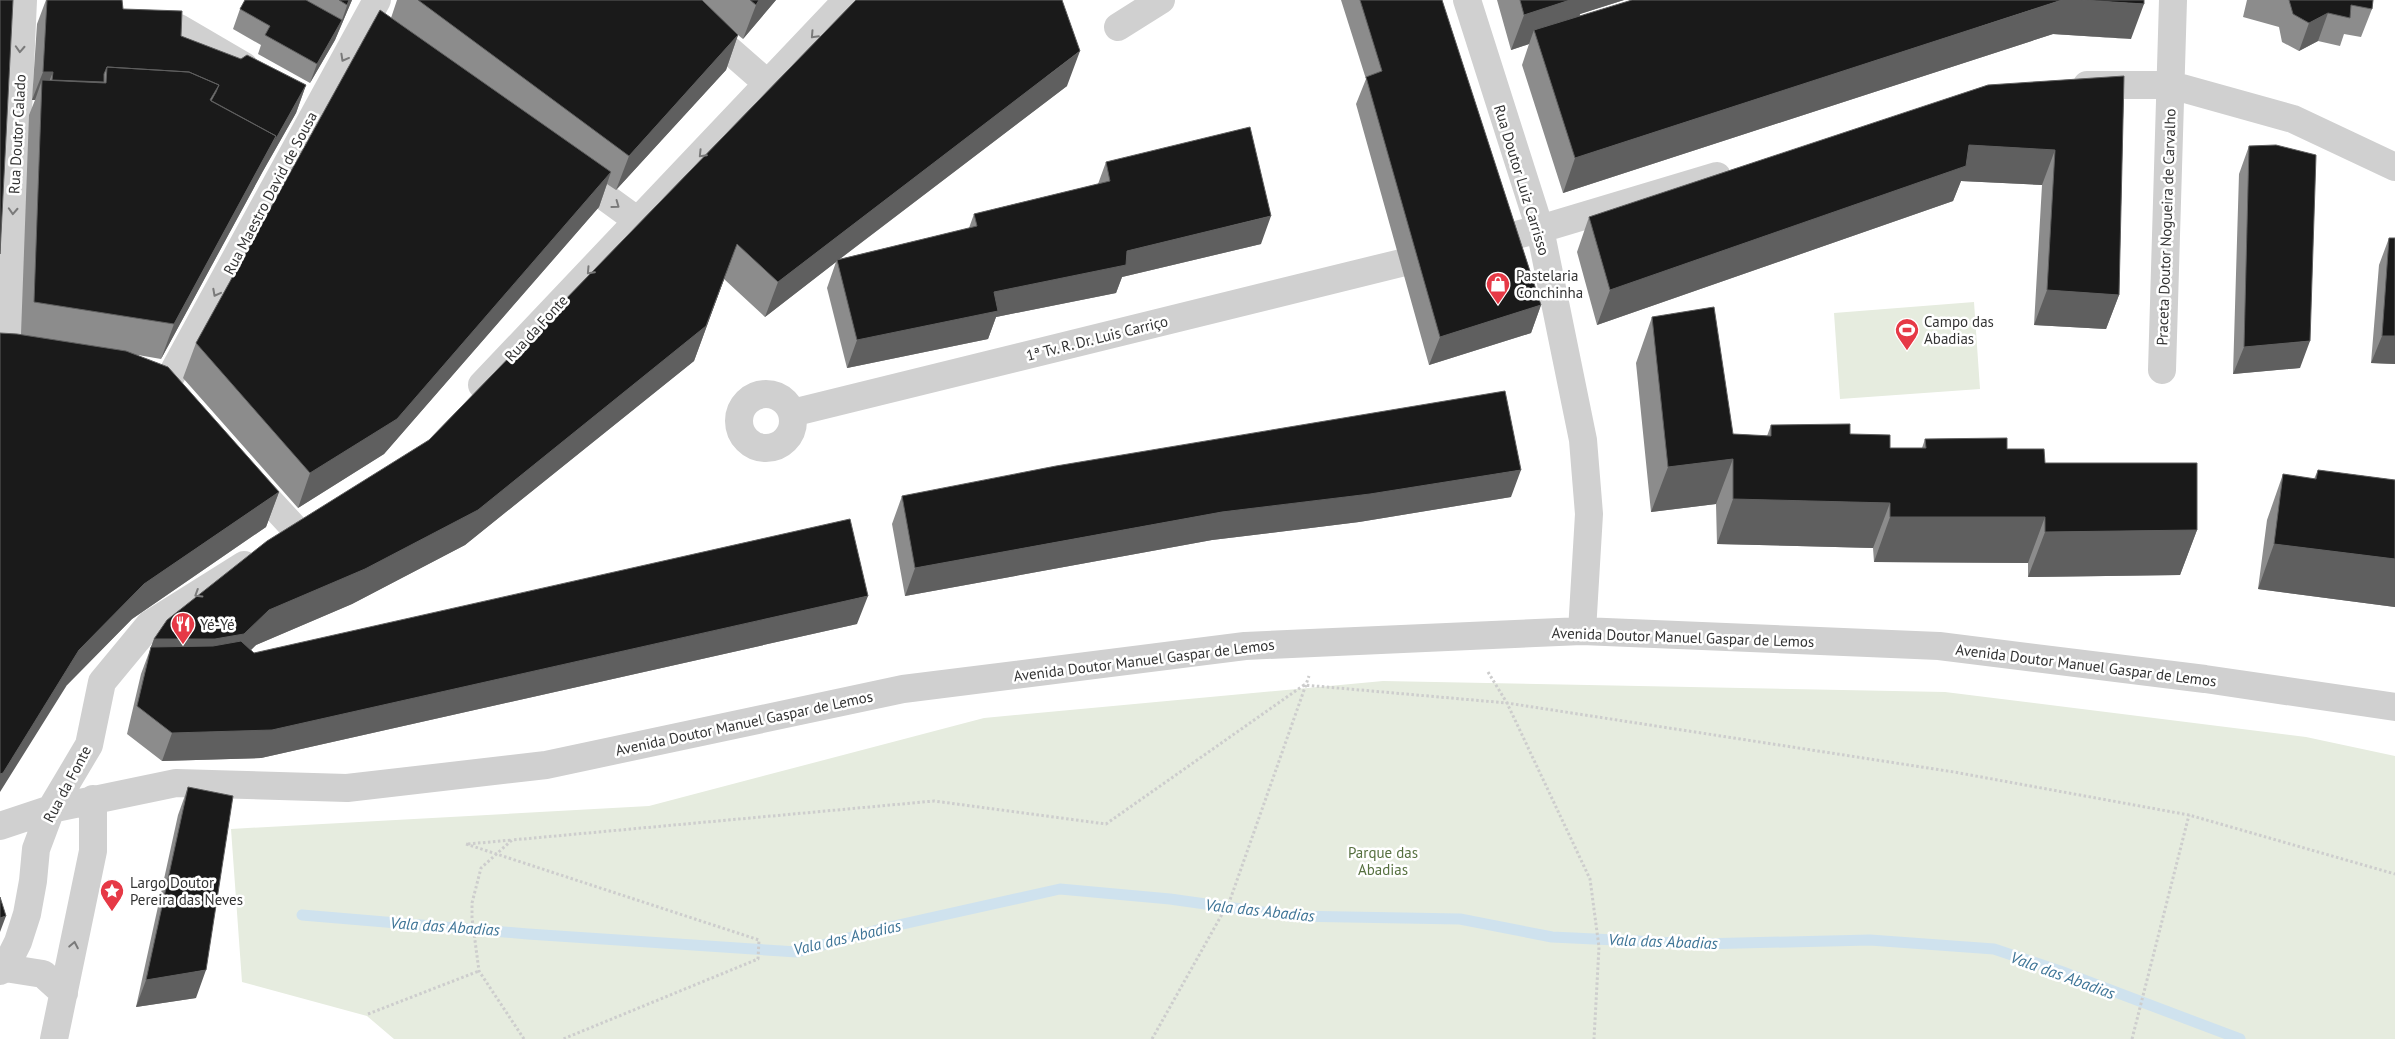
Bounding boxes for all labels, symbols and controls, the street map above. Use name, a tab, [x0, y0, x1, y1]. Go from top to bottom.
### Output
one-way arrow	[811, 30, 820, 39]
one-way arrow	[15, 45, 26, 53]
one-way arrow	[341, 53, 351, 62]
street label: Rua Doutor Calado	[4, 74, 30, 194]
street label: Rua Doutor Luiz Carrisso	[1490, 102, 1554, 258]
street label: Rua Maestro David de Sousa	[219, 108, 321, 278]
street label: Praceta Doutor Nogueira de Carvalho	[2152, 108, 2180, 346]
one-way arrow	[699, 148, 708, 157]
one-way arrow	[610, 199, 620, 208]
one-way arrow	[8, 207, 19, 215]
one-way arrow	[587, 266, 596, 275]
place label: Pastelaria Conchinha	[1516, 266, 1583, 302]
shop icon: Pastelaria Conchinha	[1485, 271, 1511, 305]
one-way arrow	[212, 287, 222, 296]
street label: Rua da Fonte	[500, 291, 572, 365]
street label: 1ª Tv. R. Dr. Luis Carriço	[1024, 311, 1170, 365]
place label: Campo das Abadias	[1924, 312, 1994, 348]
sports icon: Campo das Abadias	[1894, 317, 1920, 351]
one-way arrow	[194, 588, 203, 597]
restaurant icon: Yé-Yé	[170, 611, 196, 645]
place label: Yé-Yé	[200, 615, 235, 634]
street label: Avenida Doutor Manuel Gaspar de Lemos	[1551, 623, 1815, 651]
street label: Avenida Doutor Manuel Gaspar de Lemos	[1013, 635, 1275, 685]
street label: Avenida Doutor Manuel Gaspar de Lemos	[1955, 640, 2217, 690]
street label: Avenida Doutor Manuel Gaspar de Lemos	[614, 686, 874, 760]
street label: Rua da Fonte	[39, 742, 95, 826]
park label: Parque das Abadias	[1348, 843, 1418, 879]
place label: Largo Doutor Pereira das Neves	[130, 873, 243, 909]
place icon: Largo Doutor Pereira das Neves	[99, 878, 125, 912]
water label: Vala das Abadias	[1204, 894, 1316, 926]
water label: Vala das Abadias	[390, 912, 501, 940]
water label: Vala das Abadias	[791, 915, 903, 959]
water label: Vala das Abadias	[1608, 929, 1719, 953]
one-way arrow	[68, 941, 79, 950]
water label: Vala das Abadias	[2008, 947, 2119, 1003]

